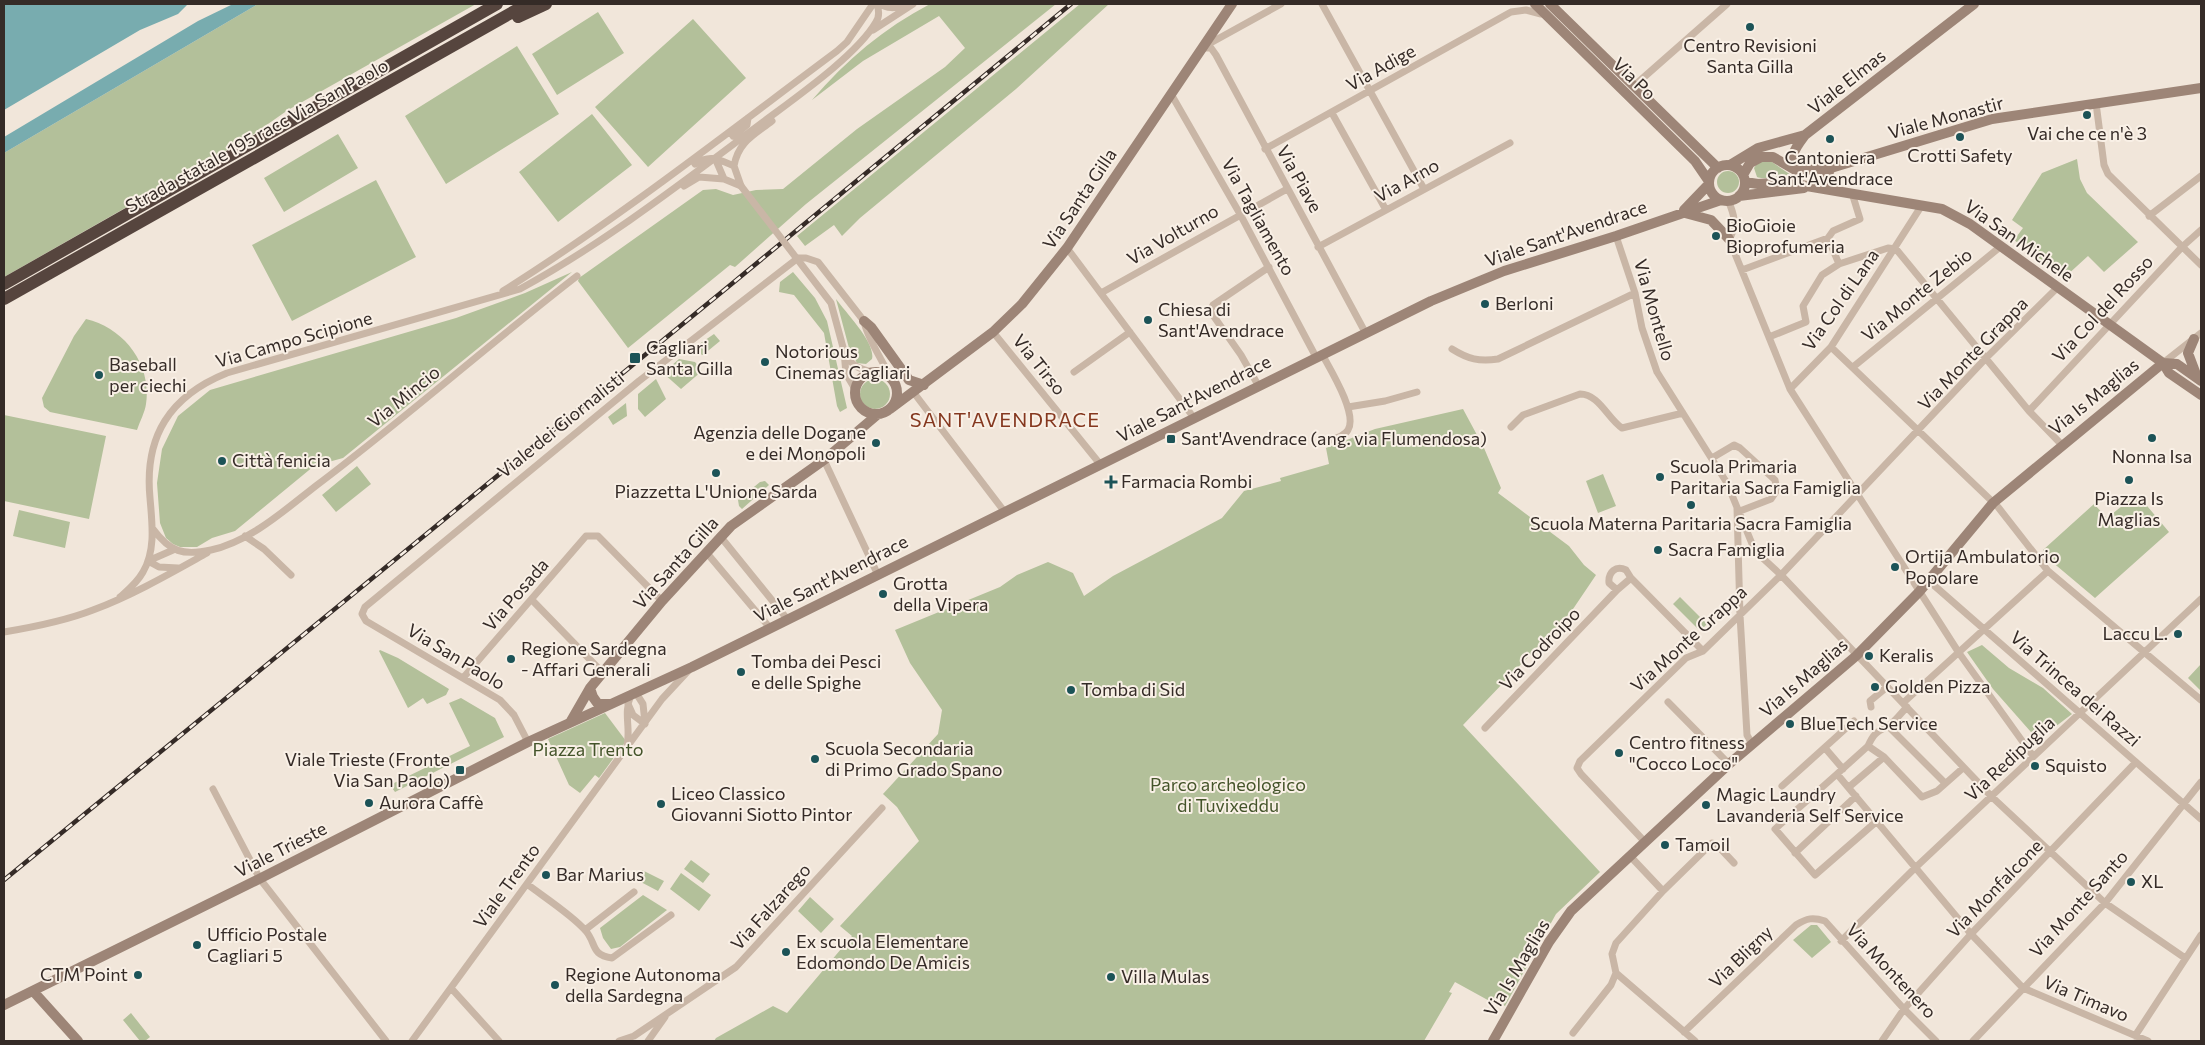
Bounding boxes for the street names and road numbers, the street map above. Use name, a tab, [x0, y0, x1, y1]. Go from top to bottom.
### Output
street label: Via Adige	[1342, 39, 1419, 95]
street label: Viale Elmas	[1803, 44, 1890, 118]
street label: Via Po	[1608, 52, 1661, 104]
street label: Strada statale 195 racc Via San Paolo	[121, 53, 392, 217]
street label: Viale Monastir	[1885, 91, 2006, 143]
street label: Via Piave	[1272, 141, 1327, 216]
street label: Via Santa Gilla	[1037, 144, 1121, 253]
street label: Via Arno	[1370, 153, 1443, 207]
street label: Via Tagliamento	[1217, 154, 1300, 279]
street label: Via San Michele	[1961, 194, 2078, 286]
street label: Viale Sant'Avendrace	[1482, 195, 1650, 271]
street label: Via Volturno	[1123, 199, 1222, 269]
street label: Via Monte Zebio	[1857, 243, 1976, 346]
street label: Via Col di Lana	[1797, 244, 1883, 354]
street label: Via Col del Rosso	[2047, 250, 2157, 366]
street label: Via Montello	[1630, 256, 1680, 363]
street label: Via Monte Grappa	[1913, 292, 2032, 414]
street label: Via Campo Scipione	[213, 306, 375, 372]
street label: Via Tirso	[1009, 330, 1071, 399]
street label: Viale Sant'Avendrace	[1113, 350, 1274, 446]
street label: Via Is Maglias	[2044, 353, 2143, 439]
street label: Via Mincio	[363, 361, 444, 432]
street label: Viale dei Giornalisti	[493, 366, 628, 482]
street label: Via Santa Gilla	[628, 512, 722, 613]
street label: Viale Sant'Avendrace	[750, 530, 911, 626]
street label: Via Posada	[478, 554, 553, 635]
street label: Via Monte Grappa	[1626, 580, 1751, 696]
street label: Via Codroipo	[1494, 602, 1584, 694]
street label: Via San Paolo	[404, 618, 509, 694]
street label: Via Trincea dei Razzi	[2006, 626, 2145, 751]
street label: Via Is Maglias	[1755, 633, 1852, 721]
street label: Via Redipuglia	[1960, 711, 2059, 805]
street label: Viale Trieste	[231, 817, 330, 882]
street label: Via Monfalcone	[1942, 834, 2047, 942]
street label: Viale Trento	[468, 839, 544, 932]
street label: Via Monte Santo	[2024, 845, 2132, 961]
street label: Via Falzarego	[726, 859, 815, 954]
street label: Via Is Maglias	[1479, 915, 1554, 1020]
street label: Via Montenero	[1842, 918, 1941, 1023]
street label: Via Bligny	[1704, 921, 1777, 992]
street label: Via Timavo	[2040, 970, 2132, 1026]

